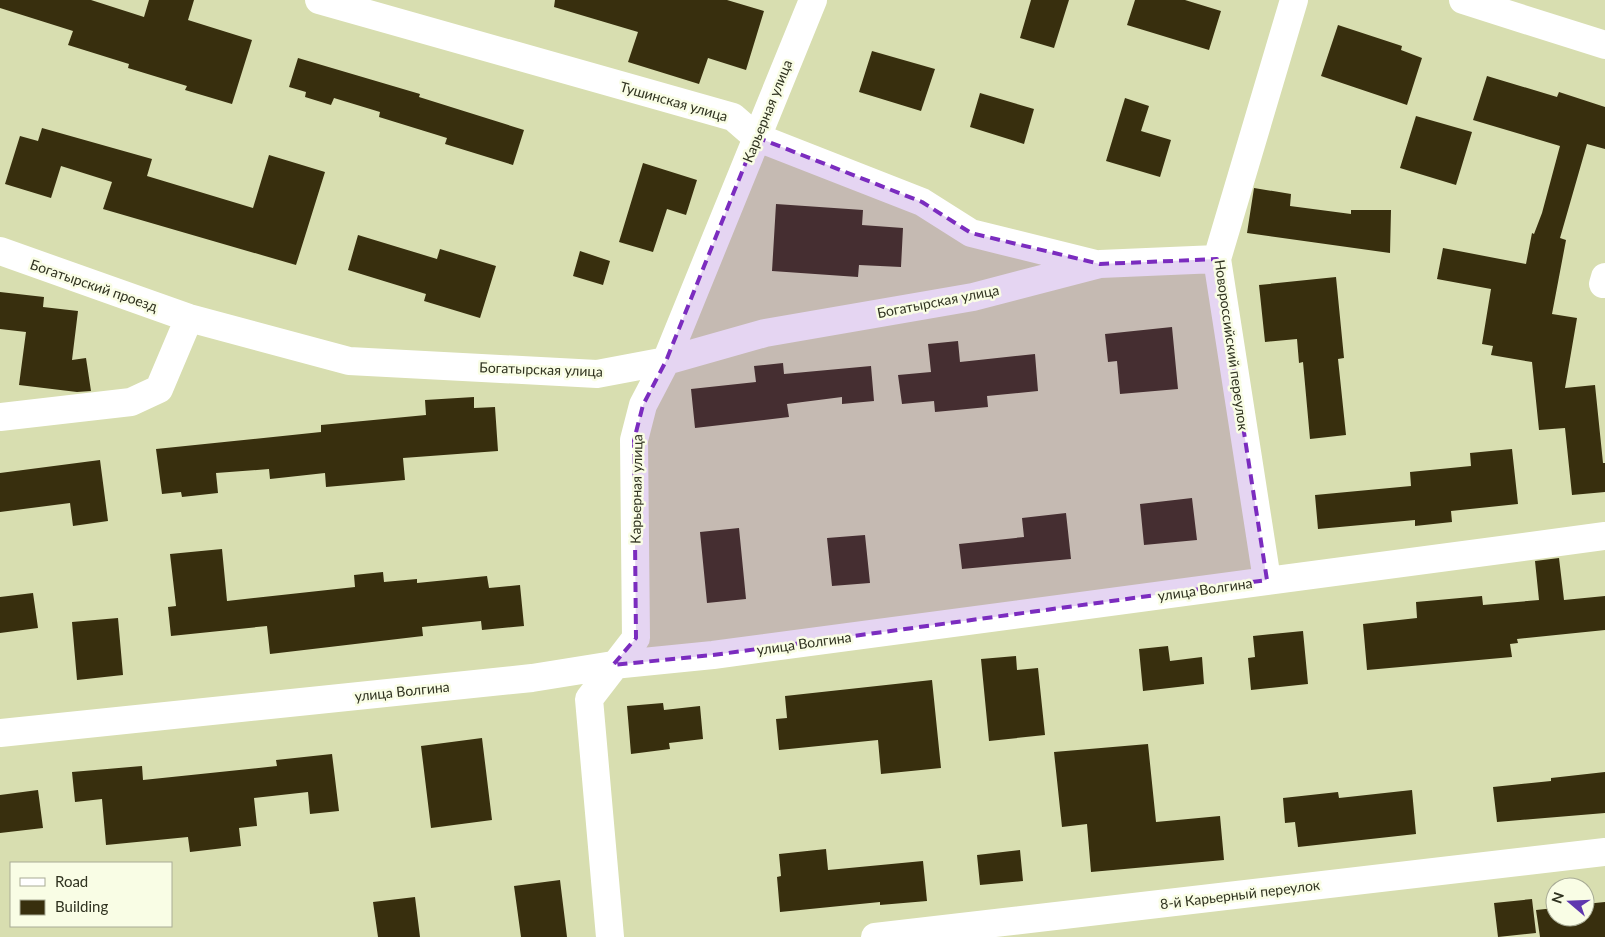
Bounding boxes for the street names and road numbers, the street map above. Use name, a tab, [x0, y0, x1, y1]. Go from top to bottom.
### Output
street label: Карьерная улица	[739, 57, 795, 165]
street label: Тушинская улица	[618, 77, 730, 125]
street label: Богатырский проезд	[28, 255, 160, 315]
street label: Новороссийский переулок	[1212, 258, 1253, 432]
street label: Богатырская улица	[876, 281, 1000, 321]
street label: Богатырская улица	[479, 358, 603, 380]
street label: Карьерная улица	[627, 434, 645, 544]
street label: улица Волгина	[1157, 574, 1253, 604]
street label: улица Волгина	[756, 628, 852, 658]
street label: улица Волгина	[354, 678, 450, 704]
street label: 8-й Карьерный переулок	[1159, 876, 1322, 912]

